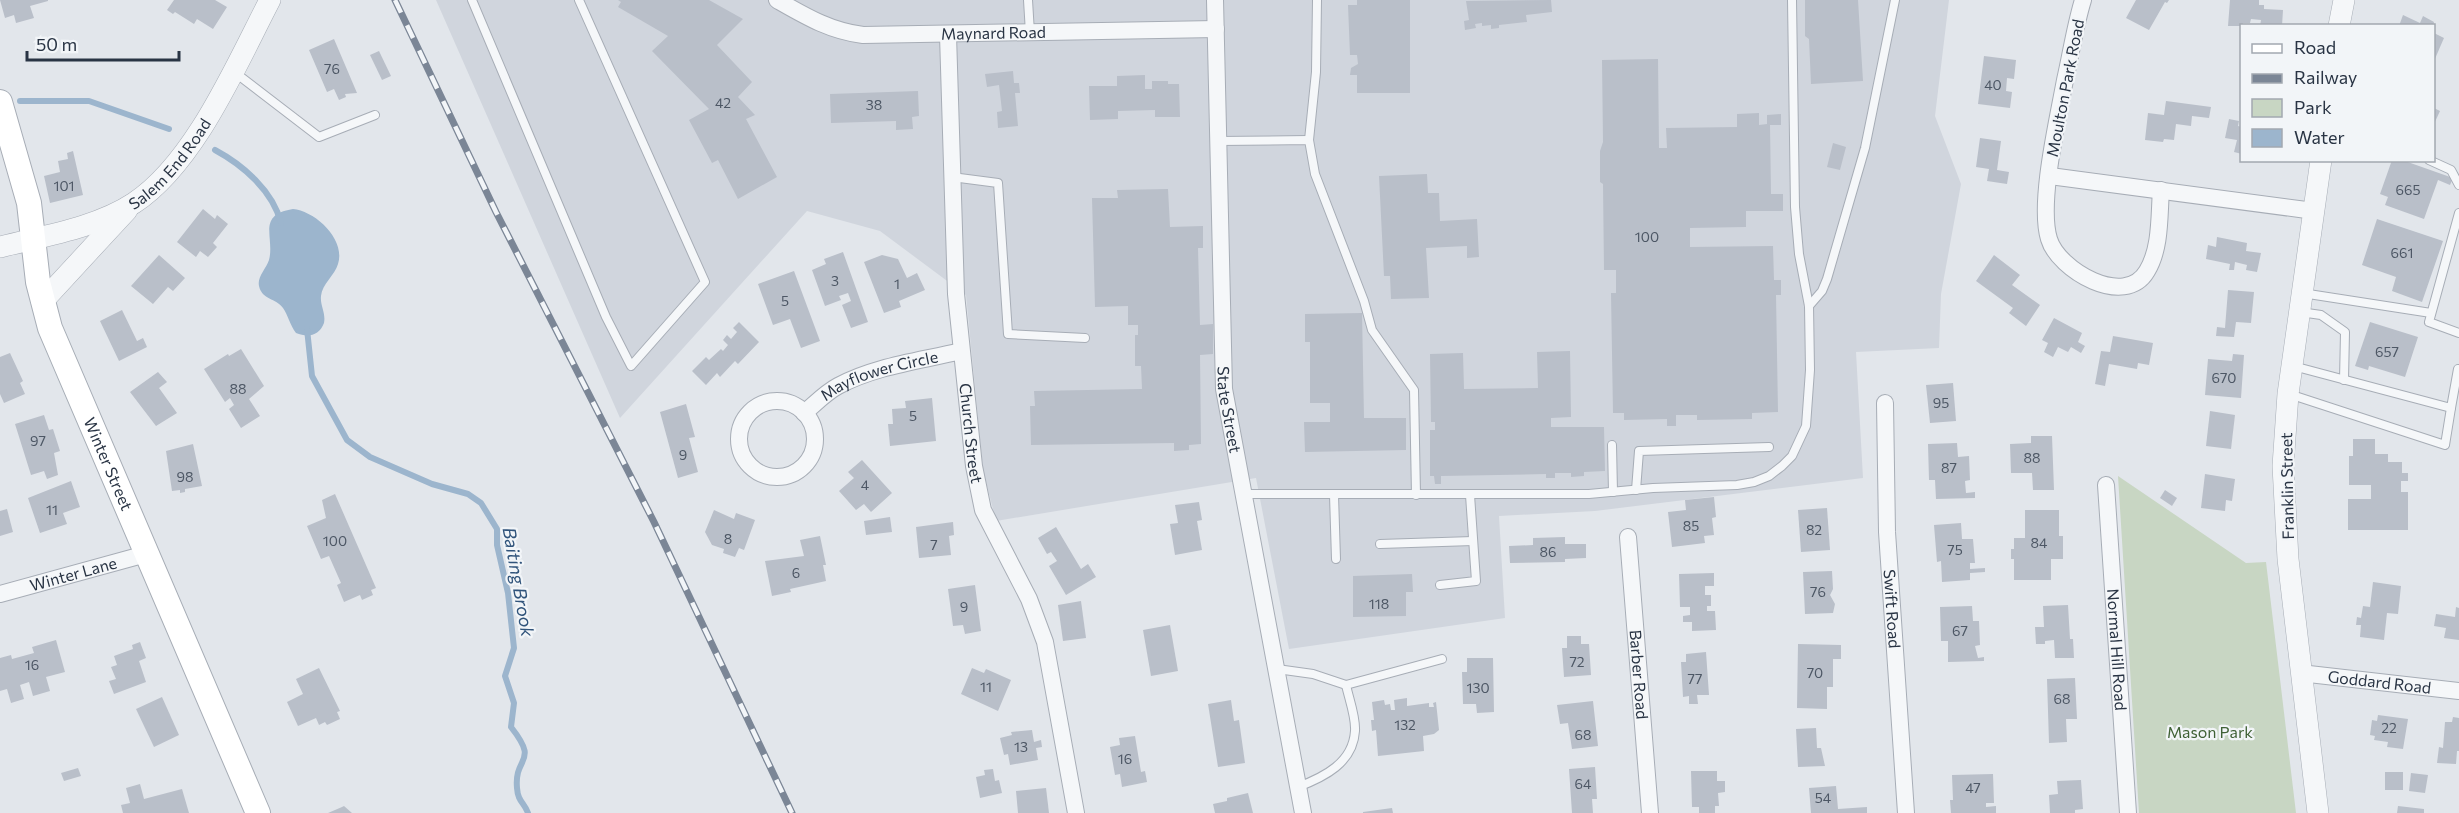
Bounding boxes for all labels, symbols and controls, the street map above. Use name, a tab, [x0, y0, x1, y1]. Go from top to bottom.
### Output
street label: Moulton Park Road	[2042, 17, 2087, 158]
street label: Maynard Road	[941, 22, 1046, 43]
scale bar	[27, 24, 178, 62]
legend	[2240, 24, 2435, 162]
text: 50 m	[36, 33, 77, 55]
text: Road	[2294, 36, 2336, 58]
house number: 76	[324, 60, 340, 77]
text: Railway	[2294, 66, 2357, 88]
house number: 40	[1984, 76, 2002, 93]
house number: 42	[715, 94, 731, 111]
house number: 38	[866, 96, 882, 113]
text: Park	[2294, 96, 2332, 118]
street label: Salem End Road	[125, 115, 214, 213]
text: Water	[2294, 126, 2345, 148]
house number: 101	[53, 177, 75, 194]
house number: 665	[2395, 181, 2421, 198]
house number: 100	[1635, 228, 1659, 245]
house number: 661	[2391, 244, 2413, 261]
house number: 3	[831, 272, 839, 289]
house number: 1	[894, 275, 900, 292]
house number: 5	[781, 292, 789, 309]
house number: 657	[2375, 343, 2399, 360]
street label: Mayflower Circle	[816, 346, 940, 404]
street label: State Street	[1214, 366, 1246, 455]
house number: 670	[2212, 369, 2236, 386]
house number: 88	[230, 380, 247, 397]
street label: Church Street	[956, 382, 987, 485]
house number: 95	[1933, 394, 1949, 411]
house number: 5	[909, 407, 917, 424]
street label: Winter Street	[80, 414, 137, 513]
house number: 97	[30, 432, 46, 449]
street label: Franklin Street	[2276, 432, 2297, 540]
house number: 9	[679, 446, 687, 463]
house number: 88	[2024, 449, 2041, 466]
house number: 87	[1941, 459, 1957, 476]
house number: 98	[177, 468, 194, 485]
house number: 4	[861, 476, 870, 493]
house number: 11	[46, 501, 58, 518]
house number: 85	[1683, 517, 1699, 534]
house number: 82	[1806, 521, 1822, 538]
water label: Baiting Brook	[499, 525, 540, 640]
house number: 8	[724, 530, 732, 547]
house number: 100	[323, 532, 347, 549]
house number: 84	[2031, 534, 2048, 551]
house number: 7	[930, 536, 938, 553]
house number: 75	[1947, 541, 1963, 558]
house number: 86	[1540, 543, 1557, 560]
street label: Winter Lane	[28, 552, 119, 594]
house number: 6	[792, 564, 800, 581]
street label: Swift Road	[1881, 569, 1905, 649]
house number: 76	[1810, 583, 1826, 600]
street label: Normal Hill Road	[2104, 588, 2131, 711]
house number: 118	[1369, 595, 1389, 612]
house number: 9	[960, 598, 968, 615]
house number: 67	[1952, 622, 1968, 639]
street label: Barber Road	[1626, 629, 1653, 720]
house number: 72	[1569, 653, 1585, 670]
house number: 16	[25, 656, 39, 673]
house number: 70	[1807, 664, 1823, 681]
street label: Goddard Road	[2327, 666, 2432, 697]
house number: 77	[1688, 670, 1702, 687]
house number: 11	[980, 678, 992, 695]
house number: 130	[1466, 679, 1490, 696]
house number: 68	[2054, 690, 2071, 707]
house number: 132	[1394, 716, 1416, 733]
house number: 22	[2381, 719, 2397, 736]
park label: Mason Park	[2167, 722, 2253, 741]
house number: 68	[1575, 726, 1592, 743]
house number: 13	[1014, 738, 1028, 755]
house number: 16	[1118, 750, 1132, 767]
house number: 64	[1575, 775, 1592, 792]
house number: 47	[1965, 779, 1981, 796]
house number: 54	[1815, 789, 1832, 806]

